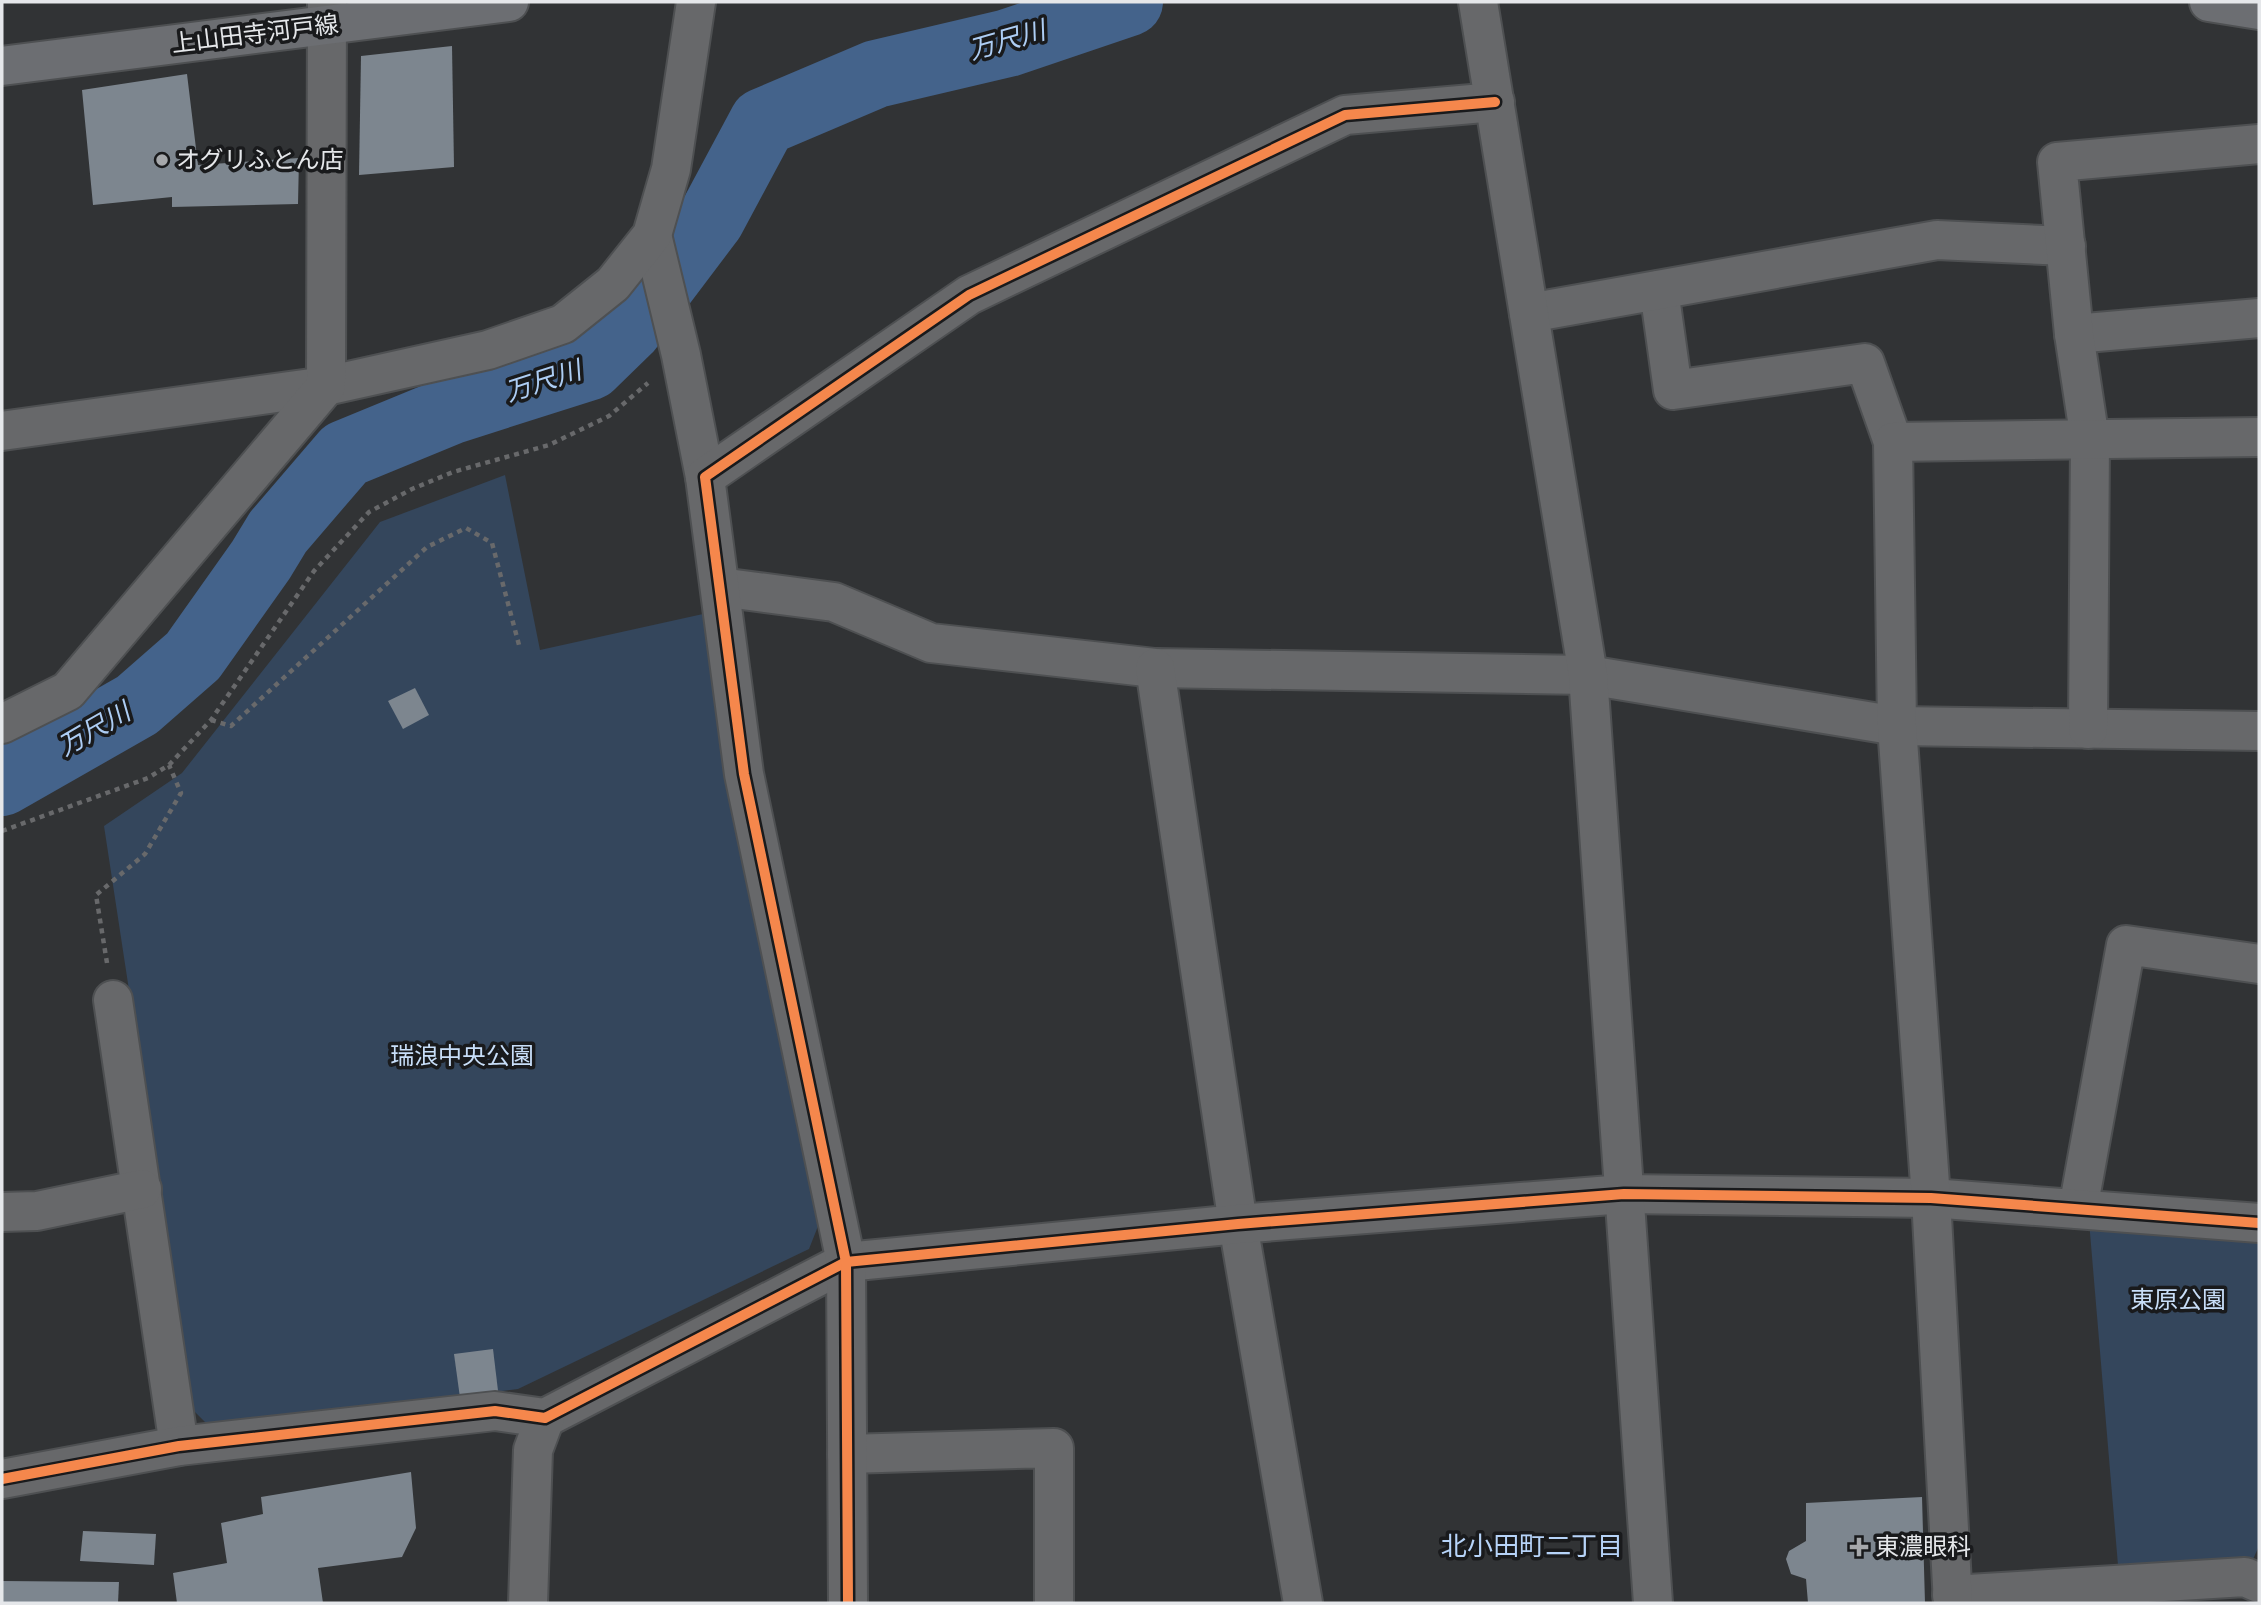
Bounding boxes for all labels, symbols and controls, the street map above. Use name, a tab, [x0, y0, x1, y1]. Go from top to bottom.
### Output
street label: 上山田寺河戸線	[170, 8, 340, 57]
water label: 万尺川	[965, 12, 1051, 64]
place label: オグリふとん店	[176, 144, 344, 173]
marker: オグリふとん店	[154, 152, 170, 168]
water label: 万尺川	[501, 352, 587, 406]
water label: 万尺川	[52, 693, 137, 761]
park label: 瑞浪中央公園	[390, 1040, 534, 1069]
park label: 東原公園	[2130, 1284, 2226, 1313]
district label: 北小田町二丁目	[1441, 1529, 1623, 1560]
place label: 東濃眼科	[1875, 1531, 1971, 1560]
marker: 東濃眼科	[1849, 1537, 1869, 1557]

